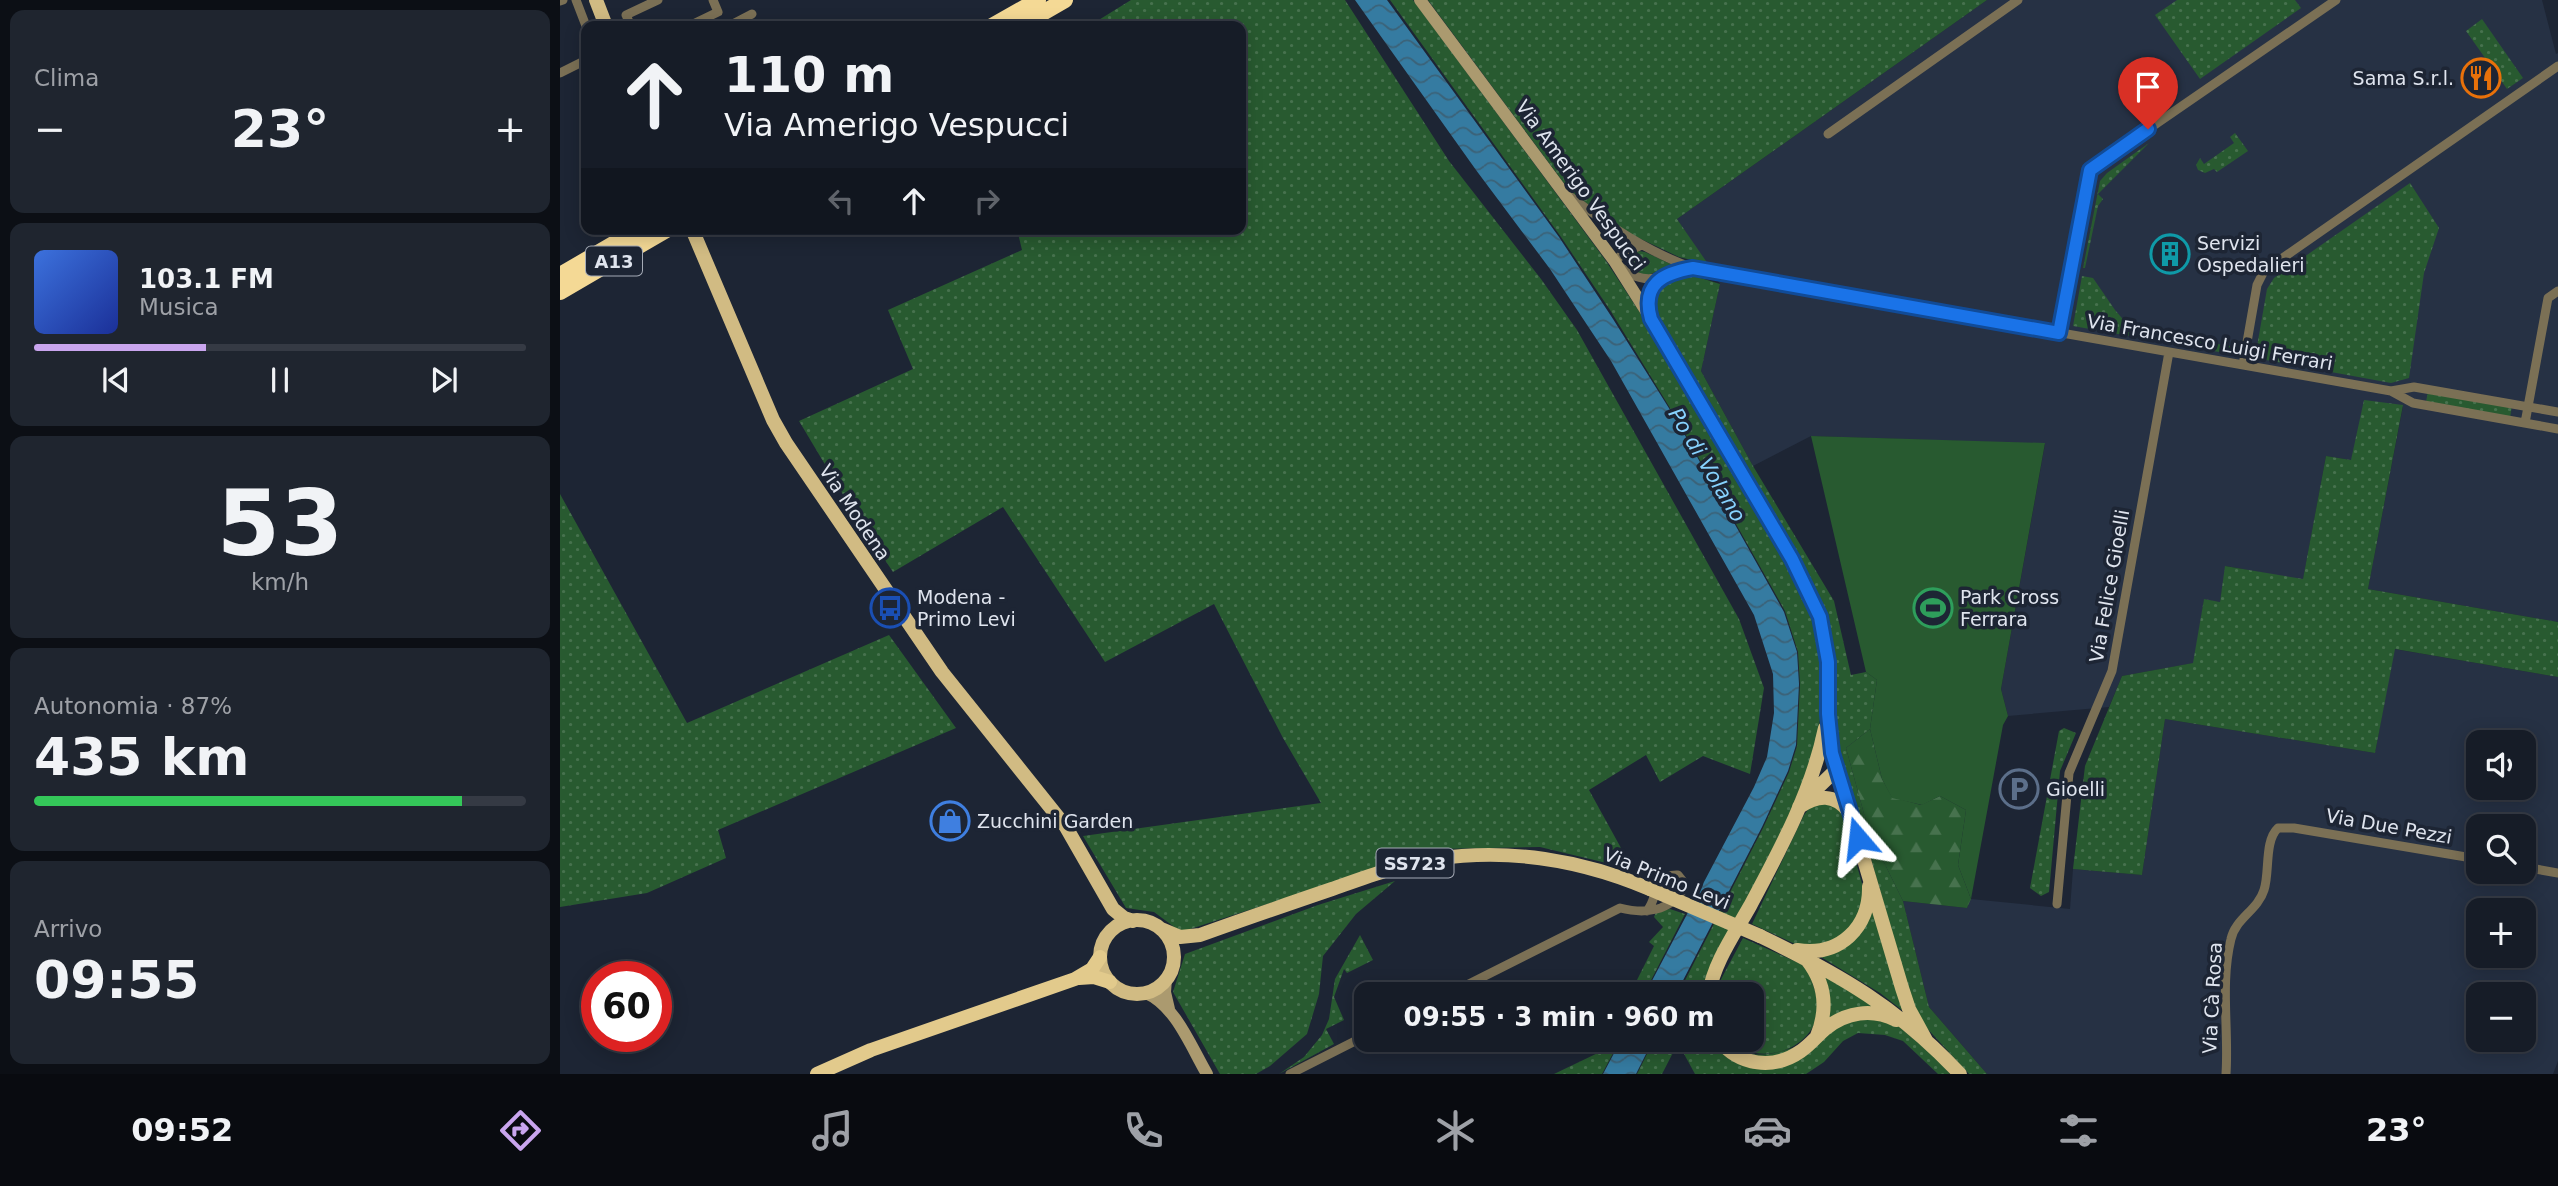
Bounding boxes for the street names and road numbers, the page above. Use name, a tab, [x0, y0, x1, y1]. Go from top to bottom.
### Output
street label: Via Amerigo Vespucci	[1512, 96, 1650, 274]
road number: A13	[586, 246, 642, 276]
street label: Via Francesco Luigi Ferrari	[2085, 310, 2335, 374]
street label: Via Modena	[815, 460, 895, 564]
street label: Via Felice Gioelli	[2085, 508, 2133, 664]
street label: Via Due Pezzi	[2324, 804, 2454, 848]
street label: Via Primo Levi	[1601, 843, 1733, 913]
road number: SS723	[1376, 848, 1454, 878]
street label: Via Cà Rosa	[2198, 941, 2226, 1055]

